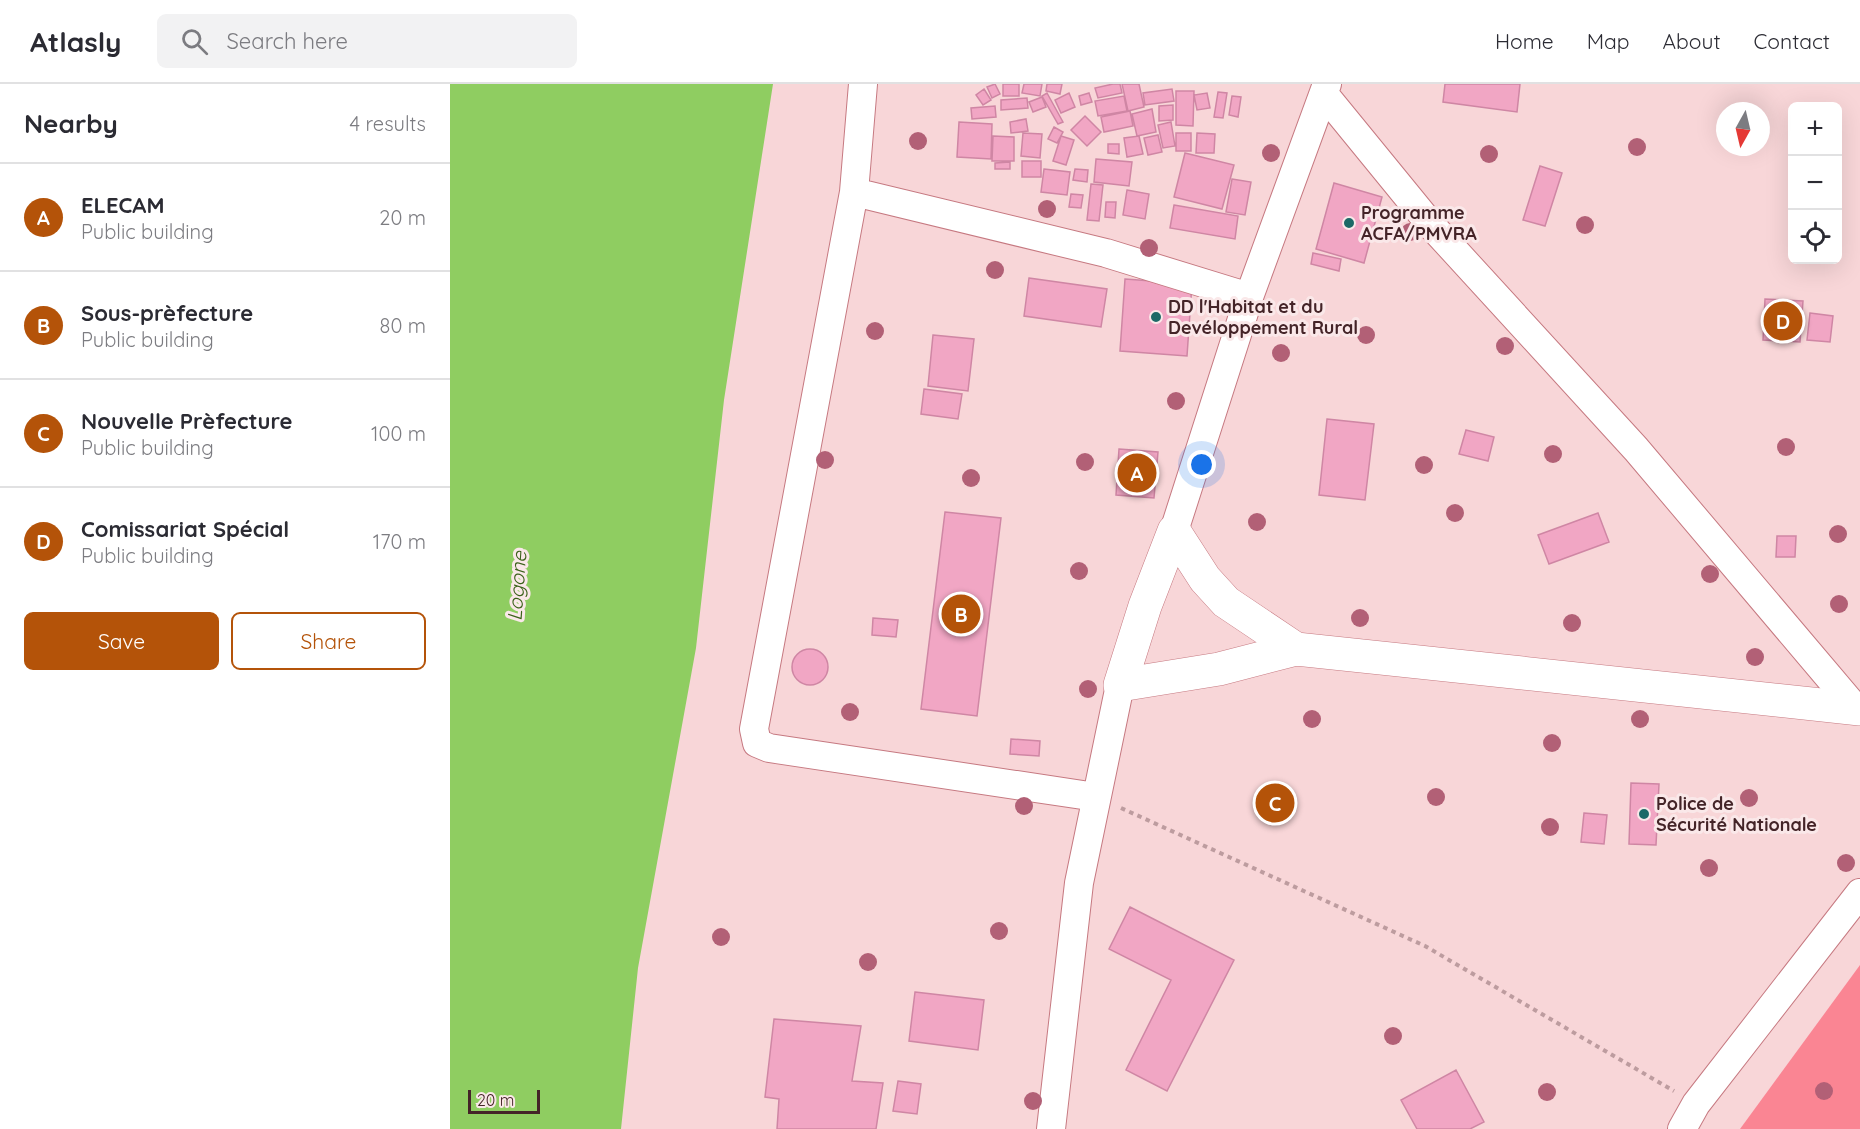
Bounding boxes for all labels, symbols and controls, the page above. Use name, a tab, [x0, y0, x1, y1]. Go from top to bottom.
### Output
search box	[157, 14, 577, 68]
text: Atlasly	[30, 24, 121, 59]
icon: search	[178, 25, 211, 58]
text: Search here	[226, 27, 348, 55]
text: Home	[1495, 28, 1554, 54]
text: Map	[1587, 28, 1630, 54]
text: About	[1663, 28, 1721, 54]
text: Contact	[1754, 28, 1830, 54]
north arrow	[1716, 102, 1770, 156]
map controls	[1788, 102, 1842, 264]
button: +	[1788, 102, 1842, 156]
text: Nearby	[24, 107, 118, 140]
text: 4 results	[350, 111, 426, 136]
button: −	[1788, 156, 1842, 210]
text: ELECAM	[81, 191, 164, 219]
place label: Programme ACFA/PMVRA	[1361, 201, 1477, 245]
text: A	[37, 205, 50, 230]
text: 20 m	[379, 205, 426, 230]
button: locate	[1788, 210, 1842, 264]
marker: Programme ACFA/PMVRA	[1342, 216, 1356, 230]
text: Public building	[81, 219, 214, 244]
place label: DD l'Habitat et du Devéloppement Rural	[1168, 295, 1358, 339]
pin: D	[1764, 298, 1802, 344]
text: Sous-prèfecture	[81, 299, 253, 327]
marker: DD l'Habitat et du Devéloppement Rural	[1149, 310, 1163, 324]
text: B	[37, 313, 50, 338]
text: 80 m	[380, 313, 426, 338]
text: Public building	[81, 327, 214, 352]
text: Nouvelle Prèfecture	[81, 407, 293, 435]
text: C	[37, 421, 50, 446]
text: 100 m	[371, 421, 426, 446]
text: Public building	[81, 435, 214, 460]
pin: A	[1118, 450, 1156, 496]
your location	[1187, 450, 1216, 479]
text: Comissariat Spécial	[81, 515, 289, 543]
text: D	[36, 529, 51, 554]
text: 170 m	[373, 529, 426, 554]
text: Public building	[81, 543, 214, 568]
water label: Logone	[502, 550, 531, 622]
pin: B	[942, 592, 980, 636]
button: Save	[24, 612, 219, 670]
button: Share	[231, 612, 426, 670]
pin: C	[1256, 780, 1294, 826]
place label: Police de Sécurité Nationale	[1656, 792, 1817, 836]
marker: Police de Sécurité Nationale	[1637, 807, 1651, 821]
scale bar	[468, 1087, 540, 1114]
text: 20 m	[477, 1090, 514, 1110]

